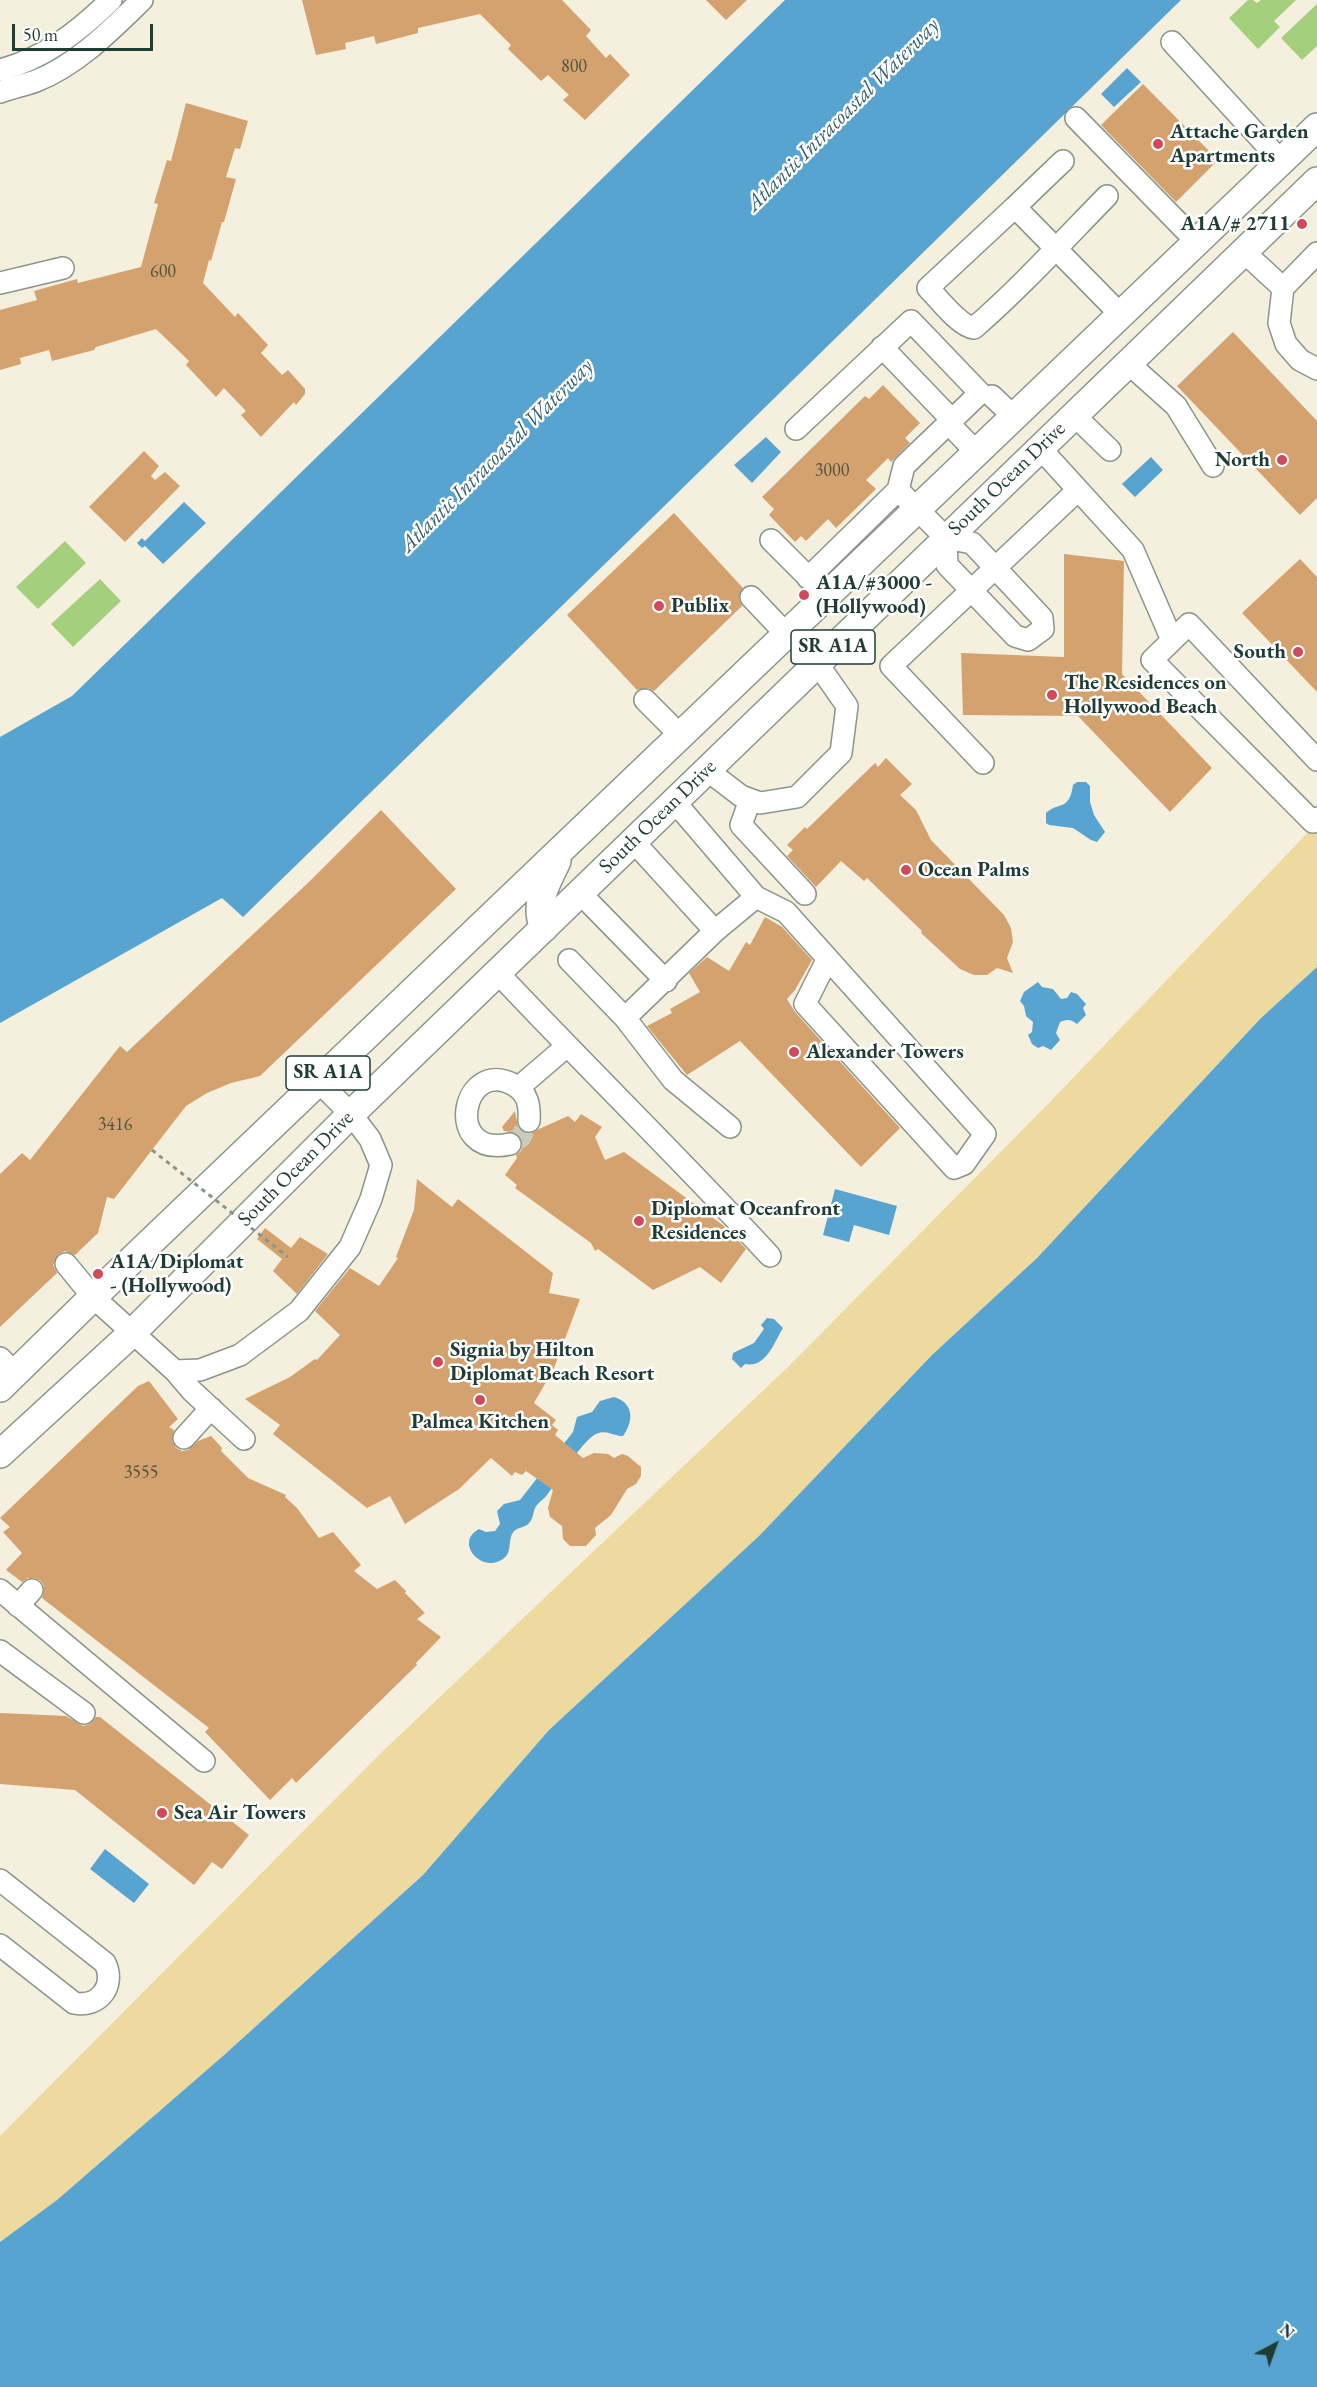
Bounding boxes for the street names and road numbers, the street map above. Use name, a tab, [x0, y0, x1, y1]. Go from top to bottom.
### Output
street label: South Ocean Drive	[943, 417, 1071, 541]
road number: SR A1A	[791, 630, 875, 664]
street label: South Ocean Drive	[594, 755, 722, 879]
road number: SR A1A	[286, 1056, 370, 1090]
street label: South Ocean Drive	[233, 1106, 359, 1232]

